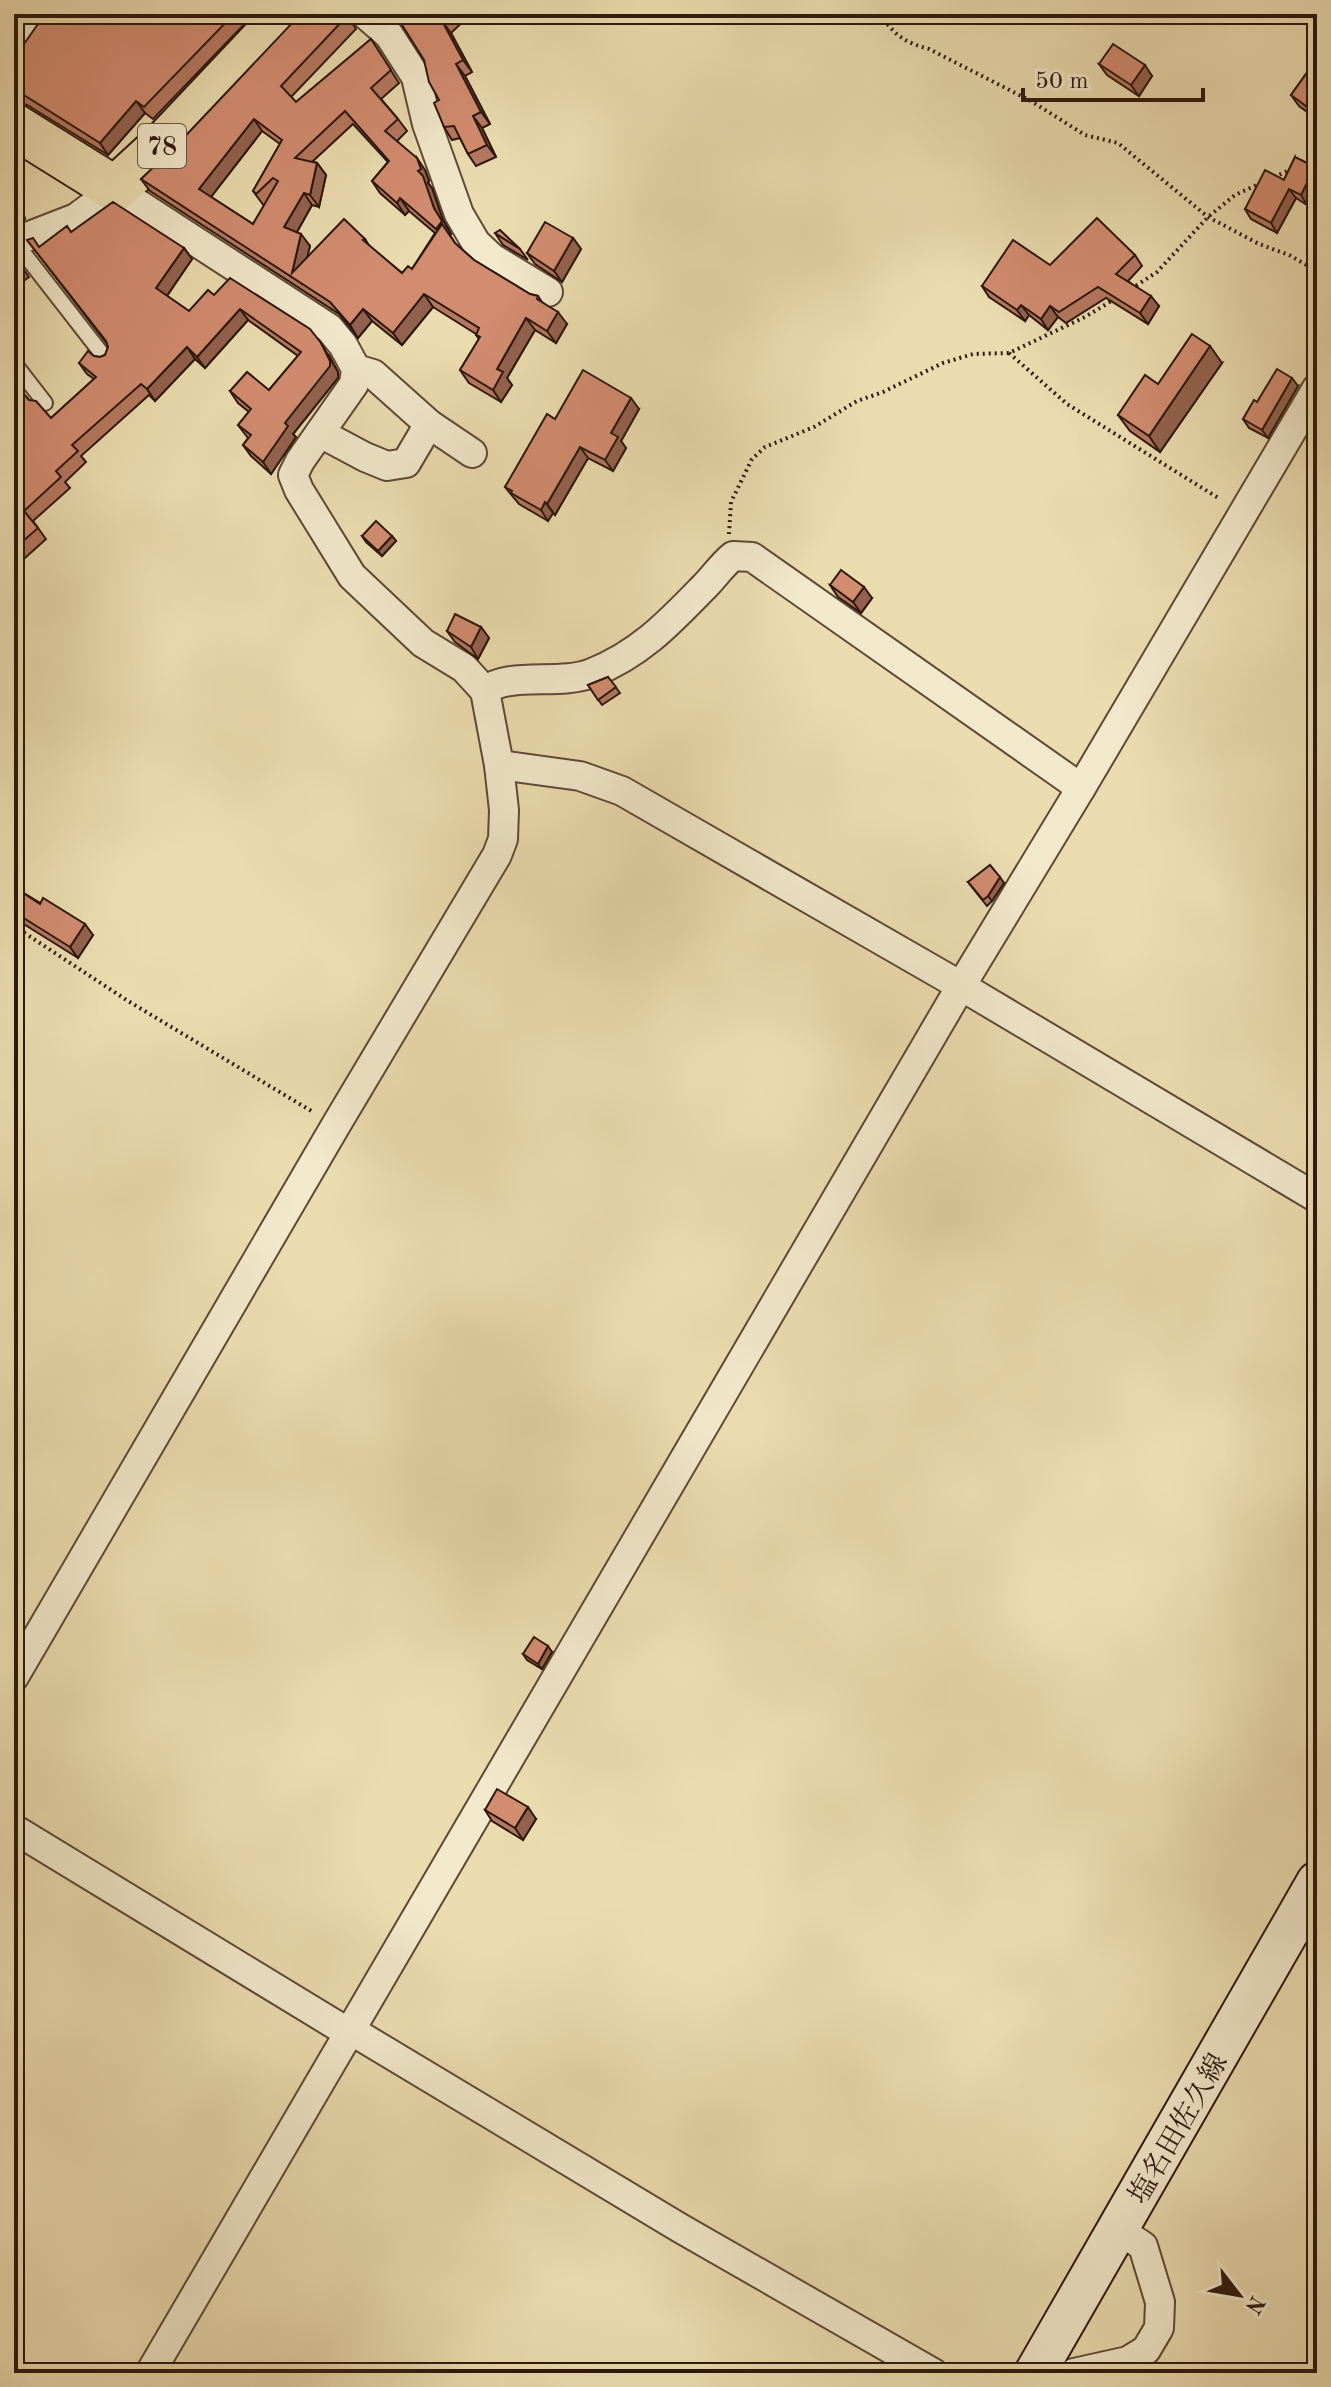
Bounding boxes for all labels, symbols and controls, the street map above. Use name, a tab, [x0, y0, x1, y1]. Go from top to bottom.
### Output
scale bar	[1023, 52, 1203, 102]
text: 50 m	[1035, 70, 1089, 94]
road number: 78	[138, 124, 186, 168]
street label: 塩名田佐久線	[1123, 2048, 1234, 2209]
north arrow	[1199, 2255, 1279, 2335]
text: N	[1241, 2291, 1268, 2317]

